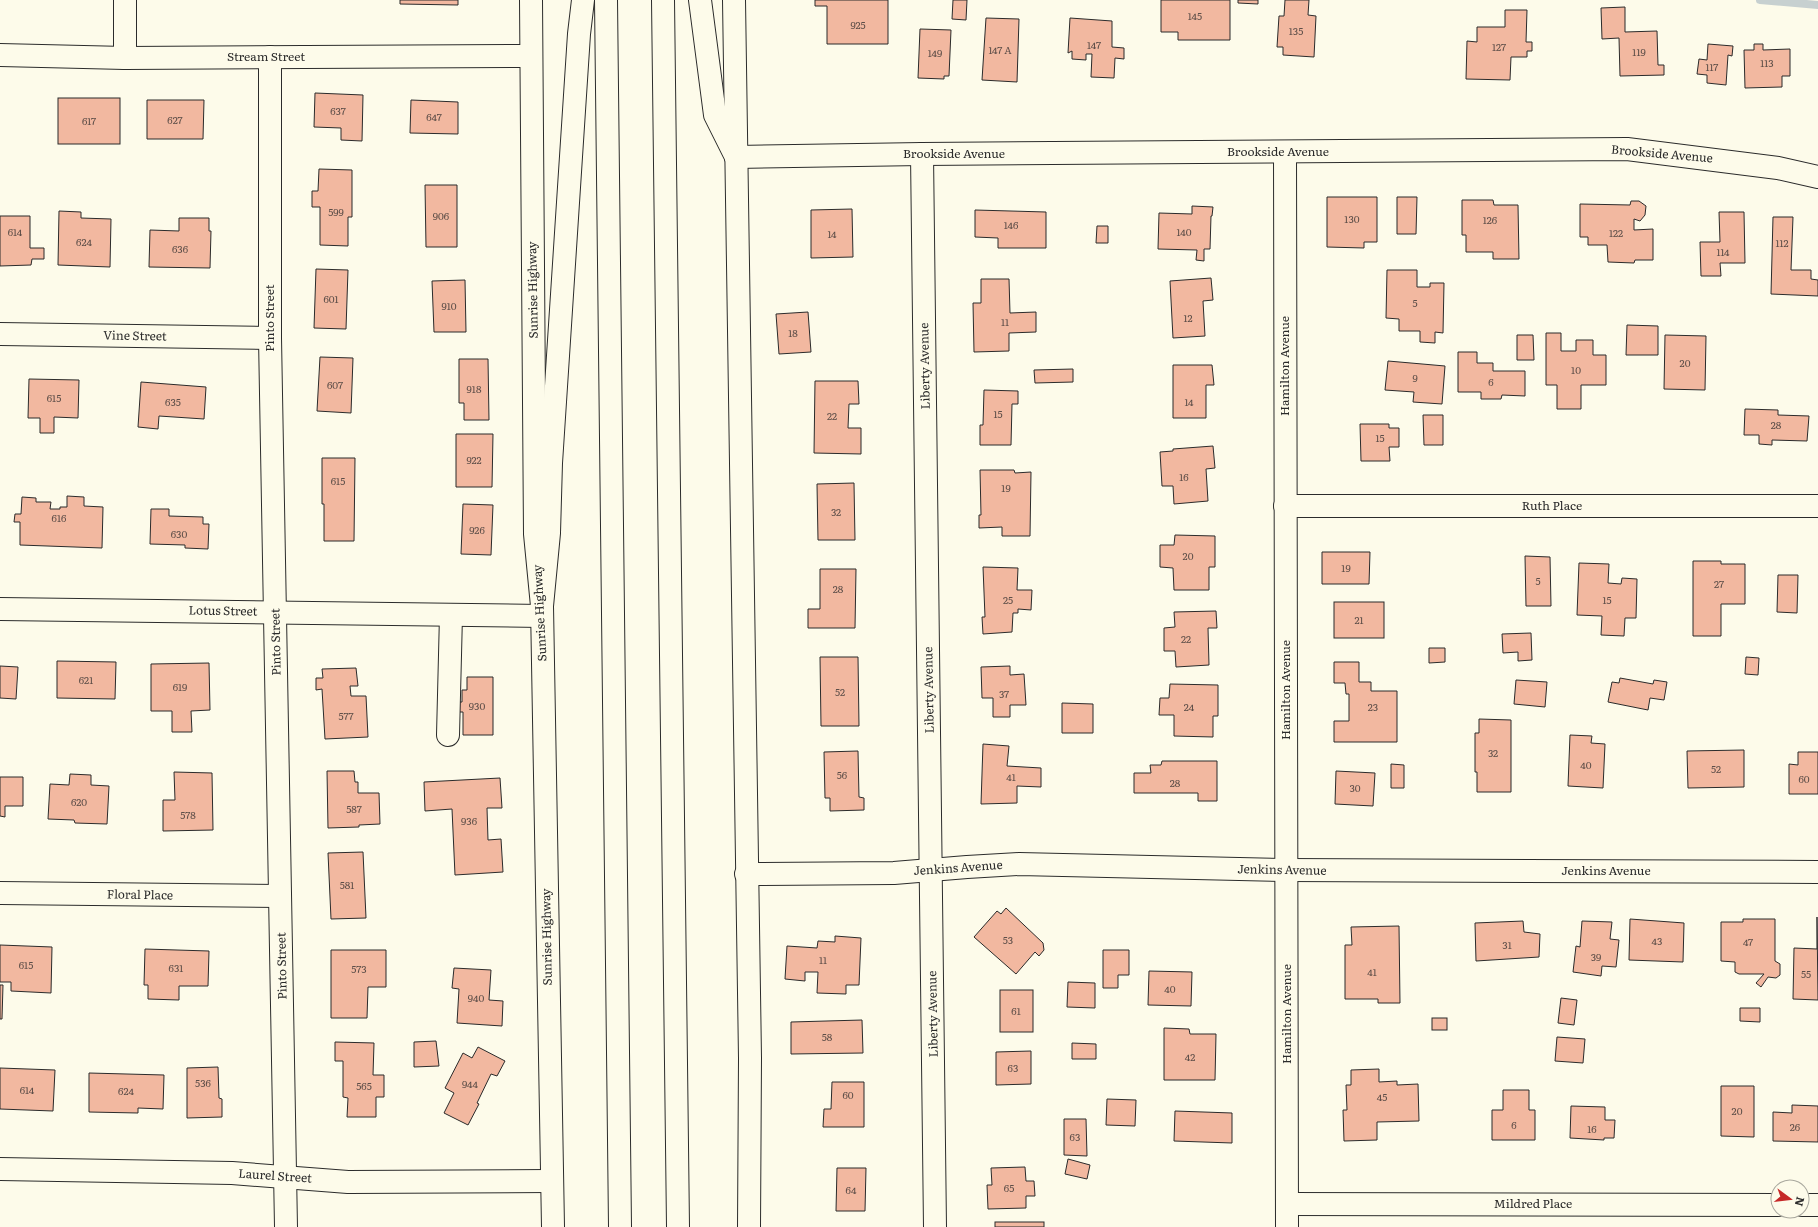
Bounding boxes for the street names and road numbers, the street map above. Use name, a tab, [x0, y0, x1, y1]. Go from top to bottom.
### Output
street label: Stream Street	[227, 47, 305, 65]
street label: Brookside Avenue	[1610, 140, 1714, 166]
street label: Brookside Avenue	[1227, 142, 1329, 160]
street label: Brookside Avenue	[903, 144, 1005, 162]
street label: Sunrise Highway	[522, 241, 542, 339]
street label: Pinto Street	[260, 284, 278, 352]
street label: Hamilton Avenue	[1275, 316, 1293, 416]
street label: Liberty Avenue	[914, 323, 934, 410]
street label: Vine Street	[103, 325, 167, 345]
street label: Ruth Place	[1522, 496, 1582, 514]
street label: Sunrise Highway	[527, 564, 551, 662]
street label: Lotus Street	[188, 600, 258, 620]
street label: Pinto Street	[265, 608, 285, 676]
street label: Hamilton Avenue	[1276, 640, 1294, 740]
street label: Liberty Avenue	[918, 647, 938, 734]
street label: Jenkins Avenue	[913, 855, 1003, 879]
street label: Jenkins Avenue	[1237, 859, 1327, 879]
street label: Jenkins Avenue	[1561, 861, 1651, 879]
street label: Floral Place	[107, 884, 173, 904]
street label: Sunrise Highway	[536, 888, 556, 986]
street label: Pinto Street	[271, 932, 291, 1000]
street label: Hamilton Avenue	[1277, 964, 1295, 1064]
street label: Liberty Avenue	[922, 971, 942, 1058]
street label: Laurel Street	[238, 1163, 313, 1187]
street label: Mildred Place	[1494, 1194, 1572, 1212]

